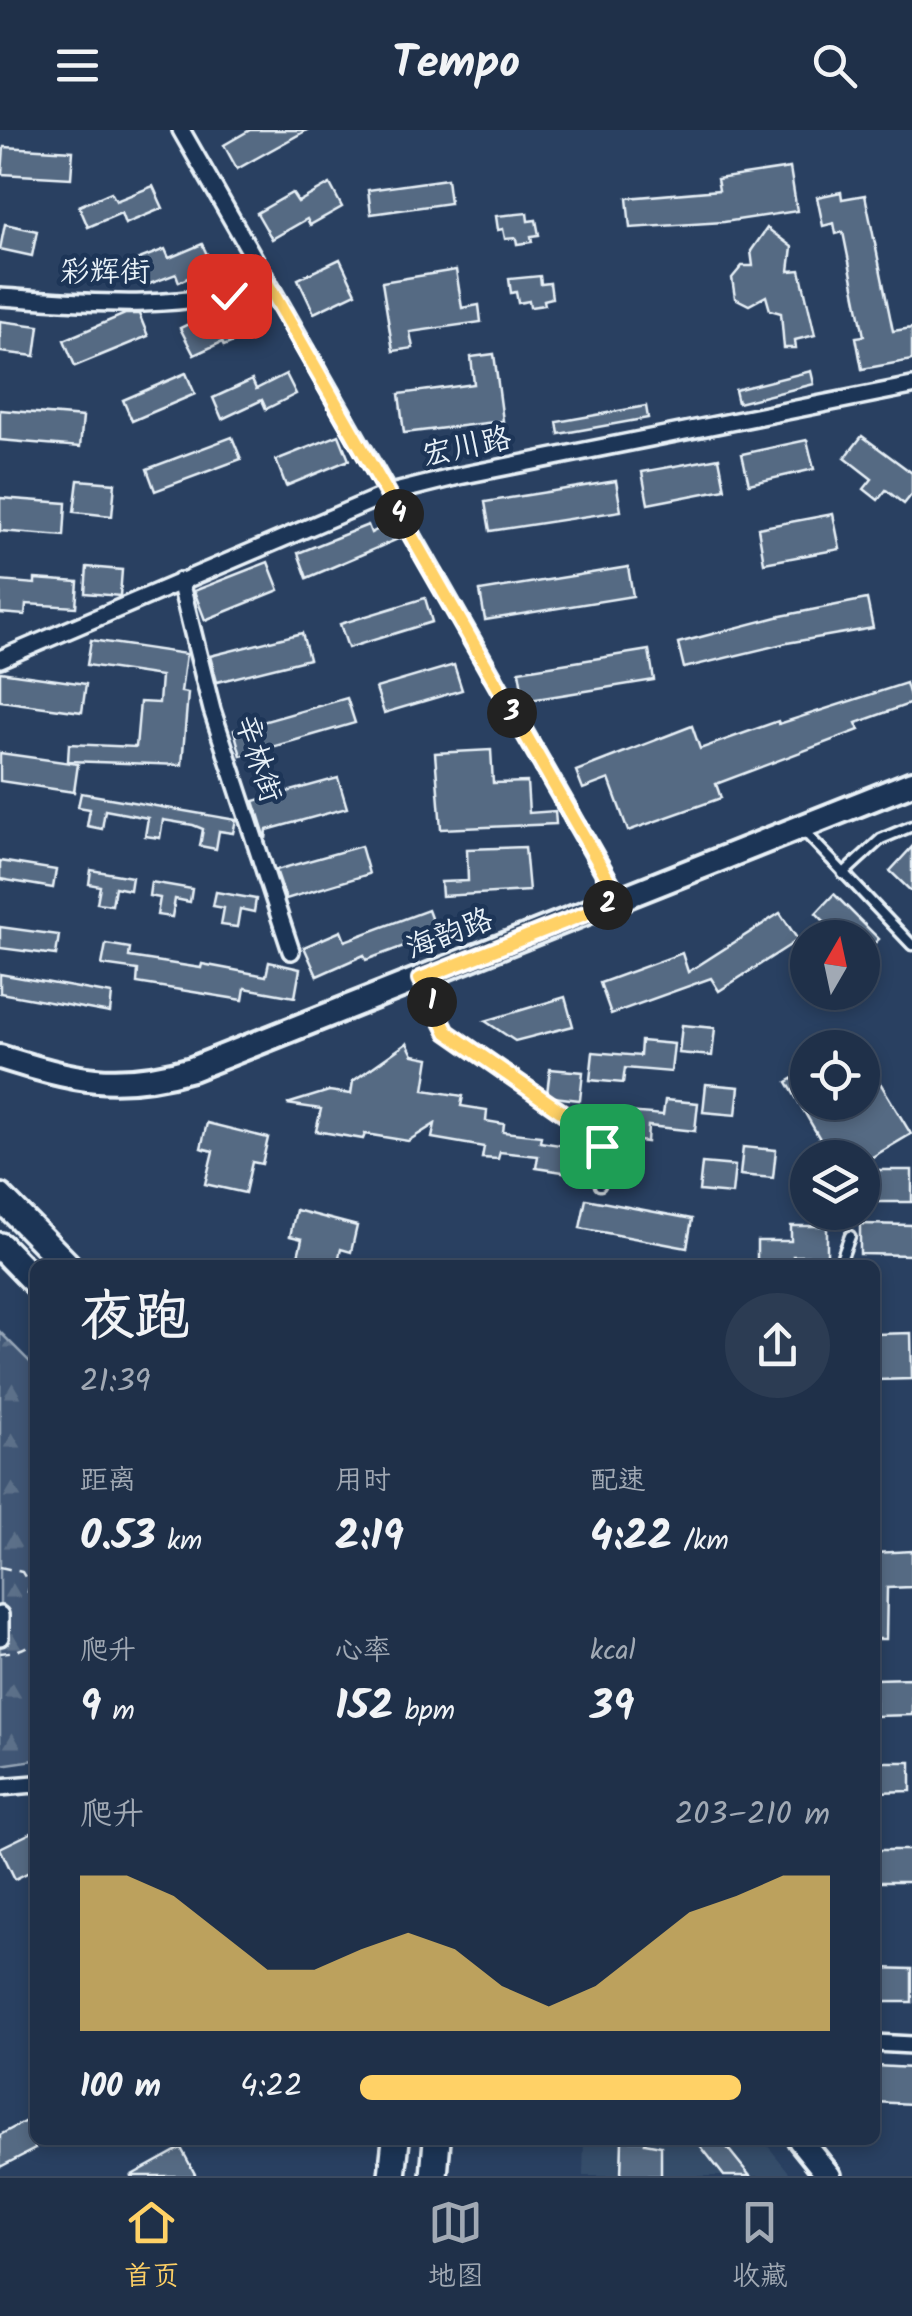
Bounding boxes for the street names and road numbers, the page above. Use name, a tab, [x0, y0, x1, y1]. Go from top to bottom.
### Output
street label: 彩辉街	[60, 249, 150, 297]
street label: 宏川路	[418, 415, 516, 481]
street label: 辛林街	[220, 709, 294, 809]
street label: 海韵路	[399, 896, 501, 974]

